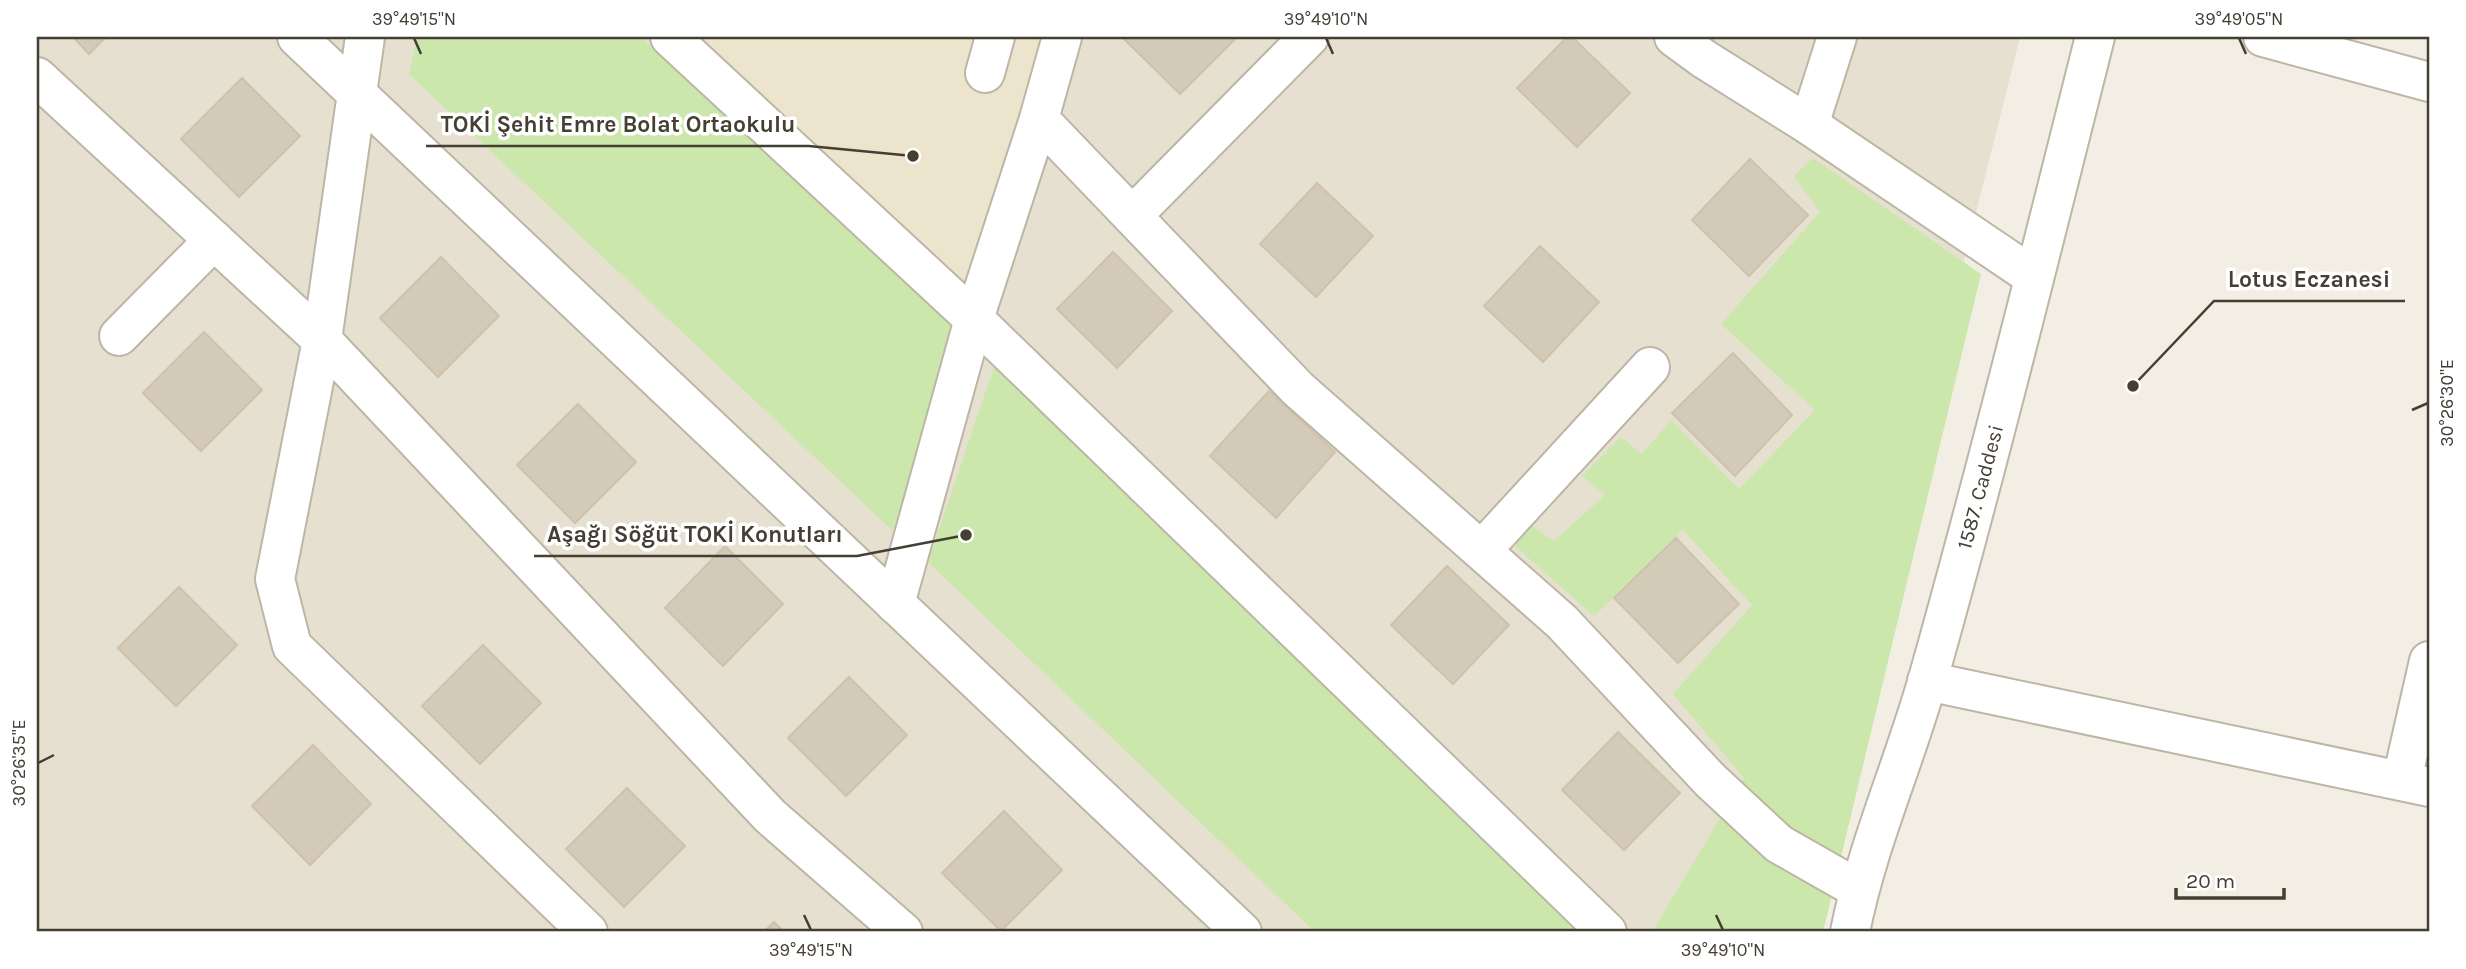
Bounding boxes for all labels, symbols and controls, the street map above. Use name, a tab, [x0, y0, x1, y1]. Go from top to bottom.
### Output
text: 39°49'15"N	[372, 8, 456, 30]
text: 39°49'10"N	[1284, 8, 1368, 30]
text: 39°49'05"N	[2195, 8, 2283, 30]
callout: TOKİ Şehit Emre Bolat Ortaokulu	[426, 102, 809, 146]
text: TOKİ Şehit Emre Bolat Ortaokulu	[441, 110, 795, 138]
callout: Lotus Eczanesi	[2214, 257, 2405, 301]
text: Lotus Eczanesi	[2228, 266, 2390, 293]
text: 30°26'30"E	[2436, 359, 2458, 447]
street label: 1587. Caddesi	[1952, 422, 2008, 552]
callout: Aşağı Söğüt TOKİ Konutları	[534, 512, 857, 556]
text: Aşağı Söğüt TOKİ Konutları	[547, 520, 843, 548]
text: 30°26'35"E	[8, 719, 30, 807]
scale bar	[2176, 857, 2284, 901]
text: 20 m	[2186, 869, 2235, 893]
text: 39°49'15"N	[769, 939, 853, 961]
text: 39°49'10"N	[1681, 939, 1765, 961]

